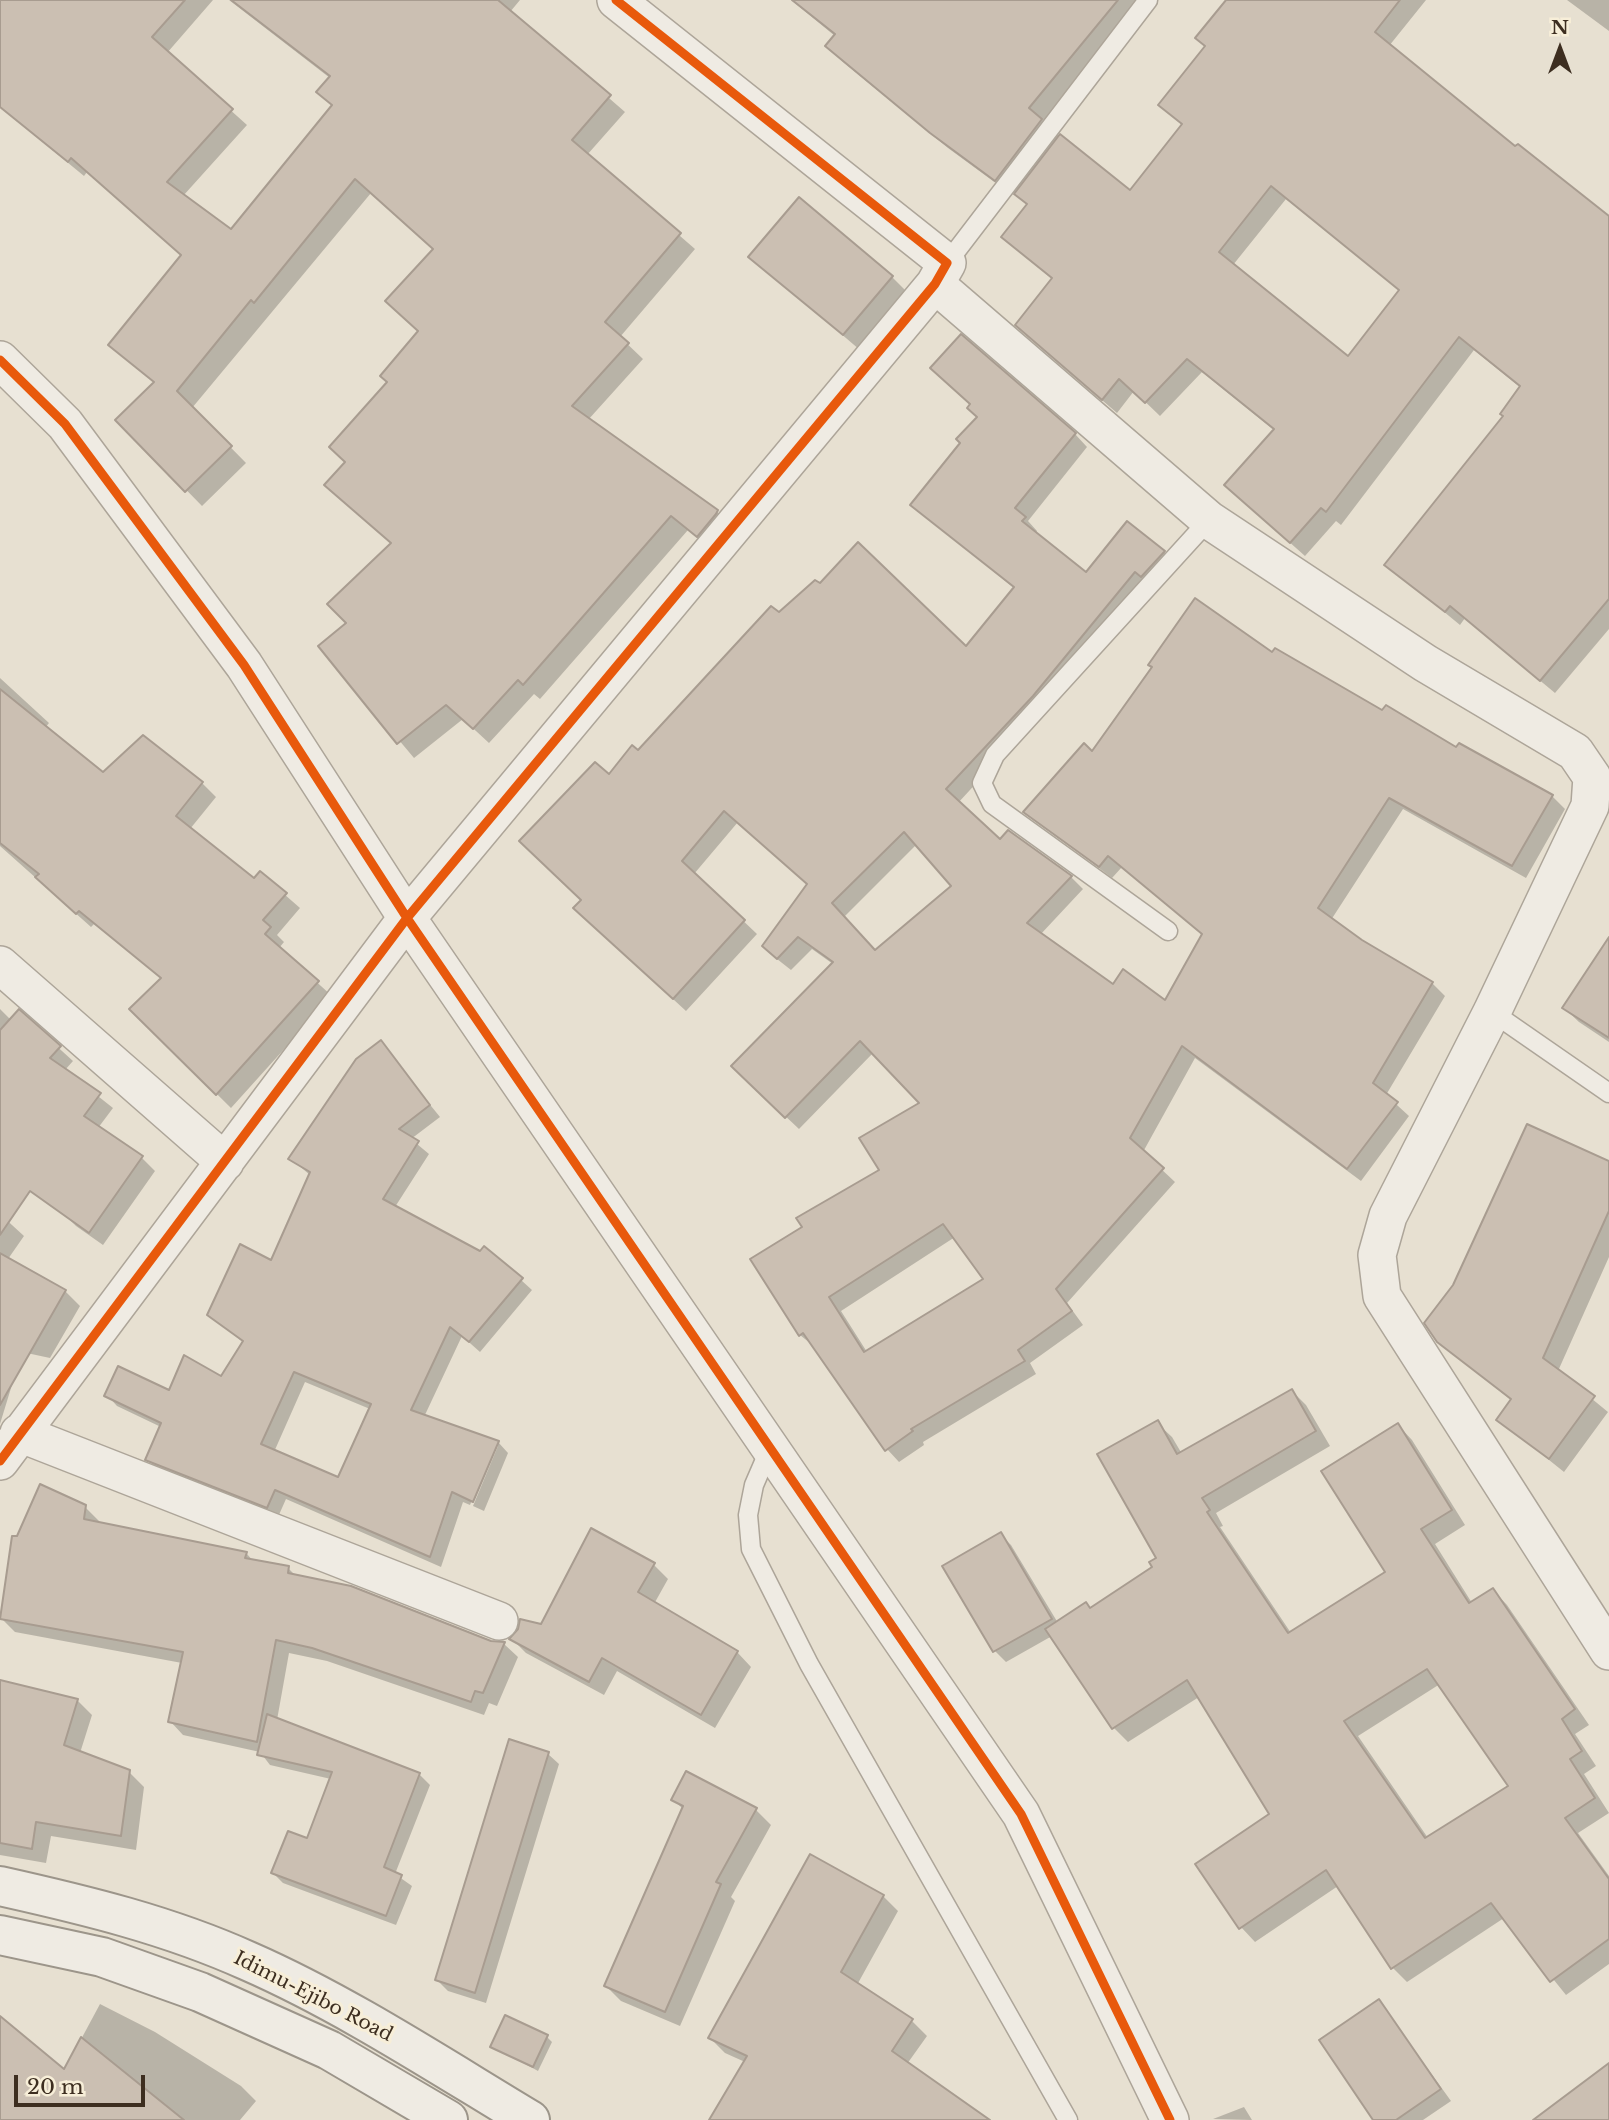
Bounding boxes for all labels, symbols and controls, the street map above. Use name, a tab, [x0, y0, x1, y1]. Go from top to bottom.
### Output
north arrow	[1525, 14, 1595, 84]
text: N	[1551, 16, 1569, 39]
street label: Idimu-Ejibo Road	[230, 1947, 396, 2047]
scale bar	[18, 2060, 149, 2104]
text: 20 m	[27, 2074, 84, 2100]

